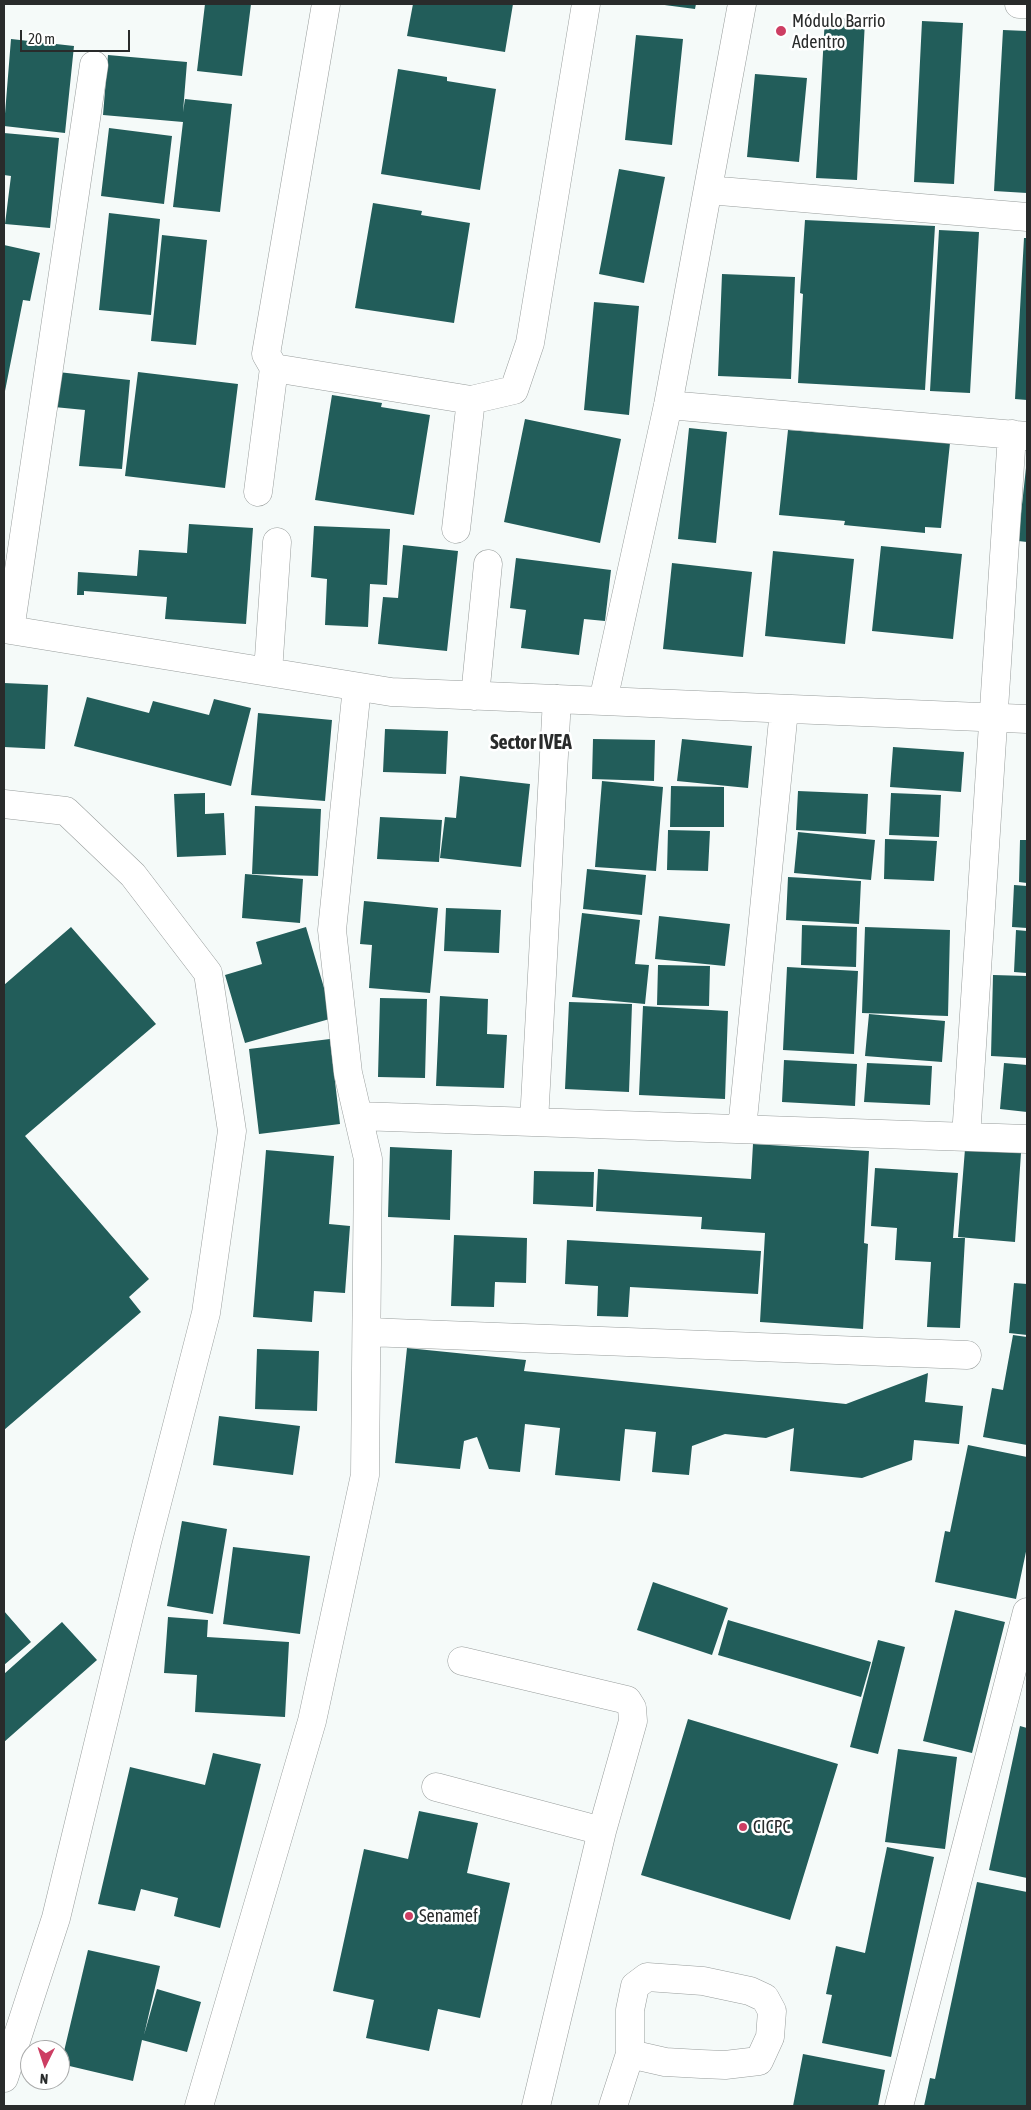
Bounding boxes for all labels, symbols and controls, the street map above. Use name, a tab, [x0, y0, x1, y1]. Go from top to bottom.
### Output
place label: Módulo Barrio Adentro	[792, 10, 885, 52]
scale bar	[22, 20, 132, 52]
marker: Módulo Barrio Adentro	[774, 24, 788, 38]
text: 20 m	[28, 30, 55, 47]
district label: Sector IVEA	[490, 731, 572, 755]
place label: CICPC	[753, 1816, 791, 1838]
marker: CICPC	[737, 1821, 749, 1833]
place label: Senamef	[419, 1905, 478, 1927]
marker: Senamef	[403, 1910, 415, 1922]
north arrow	[20, 2040, 70, 2090]
text: N	[39, 2071, 49, 2087]

